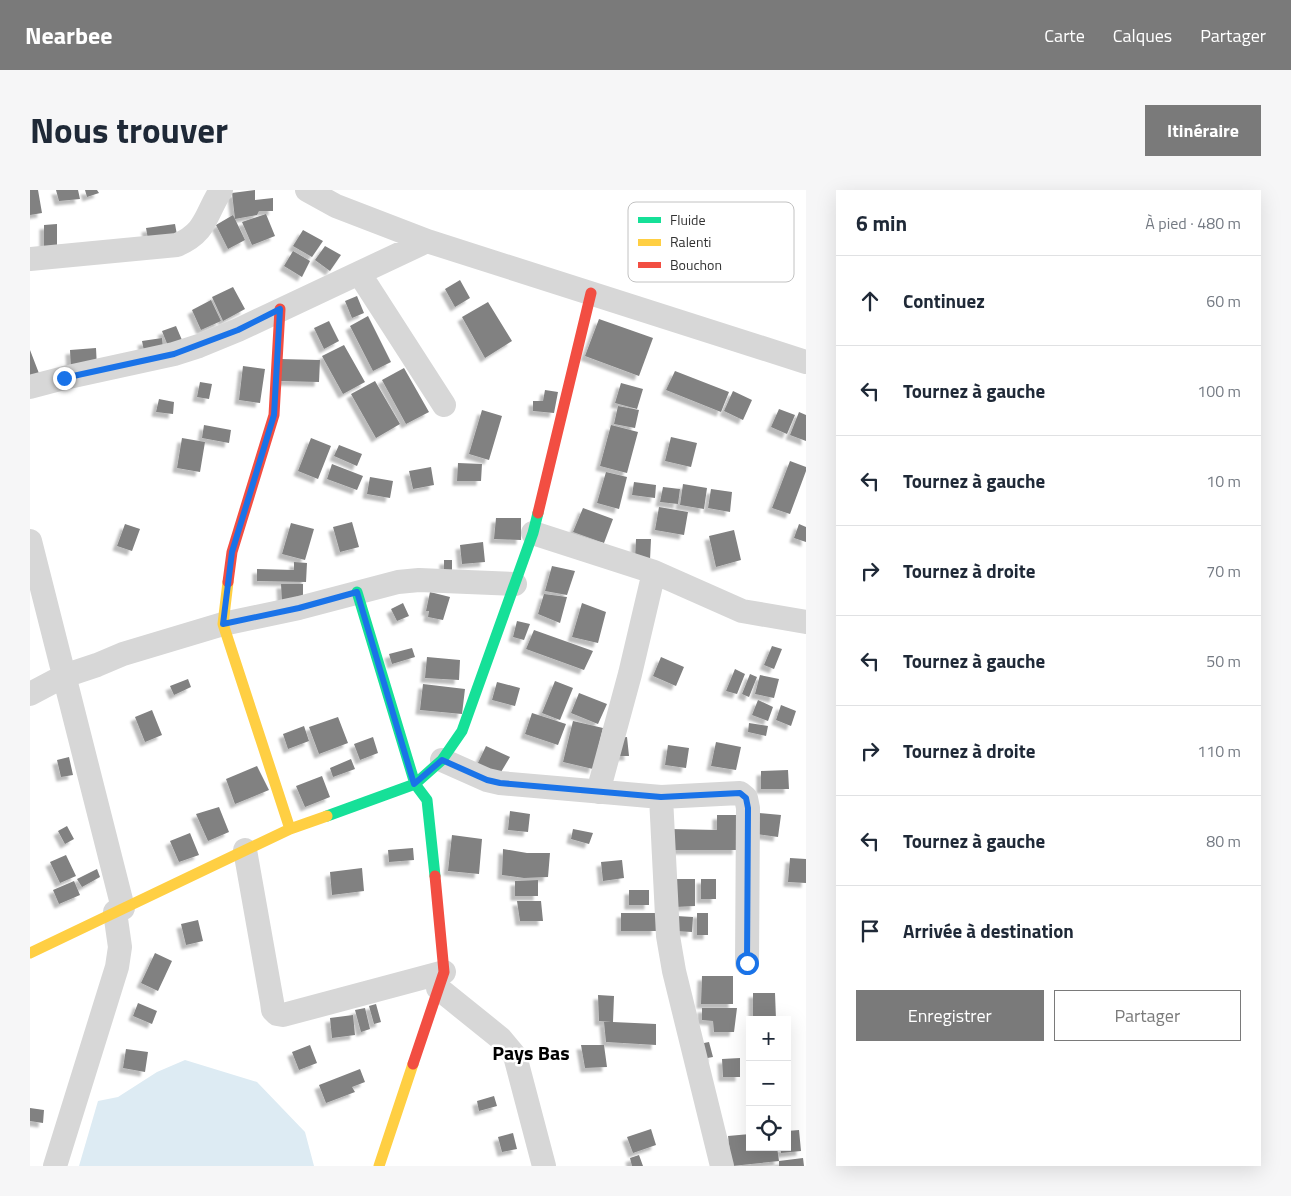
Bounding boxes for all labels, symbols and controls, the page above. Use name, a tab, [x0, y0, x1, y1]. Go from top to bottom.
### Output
text: Nearbee	[25, 17, 112, 53]
text: Carte	[1044, 22, 1085, 49]
text: Calques	[1113, 22, 1172, 49]
text: Partager	[1200, 22, 1266, 49]
text: Nous trouver	[30, 103, 228, 157]
button: Itinéraire	[1145, 105, 1261, 156]
legend	[628, 202, 794, 282]
text: 6 min	[856, 207, 907, 239]
text: Fluide	[670, 209, 706, 230]
text: À pied · 480 m	[1145, 211, 1241, 235]
text: Ralenti	[670, 231, 711, 252]
text: Bouchon	[670, 254, 722, 275]
text: Continuez	[903, 286, 985, 315]
icon: ahead	[856, 287, 884, 315]
text: 60 m	[1206, 289, 1241, 313]
route end	[53, 367, 76, 390]
text: Tournez à gauche	[903, 376, 1045, 405]
icon: left	[856, 377, 884, 405]
text: 100 m	[1197, 379, 1241, 403]
text: Tournez à gauche	[903, 466, 1045, 495]
icon: left	[856, 467, 884, 495]
text: 10 m	[1206, 469, 1241, 493]
text: Tournez à droite	[903, 556, 1035, 585]
icon: right	[856, 557, 884, 585]
text: 70 m	[1206, 559, 1241, 583]
text: Tournez à gauche	[903, 646, 1045, 675]
icon: left	[856, 647, 884, 675]
text: 50 m	[1206, 649, 1241, 673]
text: Tournez à droite	[903, 736, 1035, 765]
icon: right	[856, 737, 884, 765]
text: 110 m	[1197, 739, 1241, 763]
text: Tournez à gauche	[903, 826, 1045, 855]
icon: left	[856, 827, 884, 855]
text: 80 m	[1206, 829, 1241, 853]
text: Arrivée à destination	[903, 916, 1074, 945]
icon: arrive	[856, 917, 884, 945]
route start	[736, 952, 759, 975]
button: Enregistrer	[856, 990, 1044, 1041]
button: Partager	[1054, 990, 1241, 1041]
map controls	[746, 1016, 791, 1151]
button: +	[746, 1016, 791, 1061]
district label: Pays Bas	[492, 1037, 570, 1068]
button: −	[746, 1061, 791, 1106]
button: locate	[746, 1106, 791, 1151]

